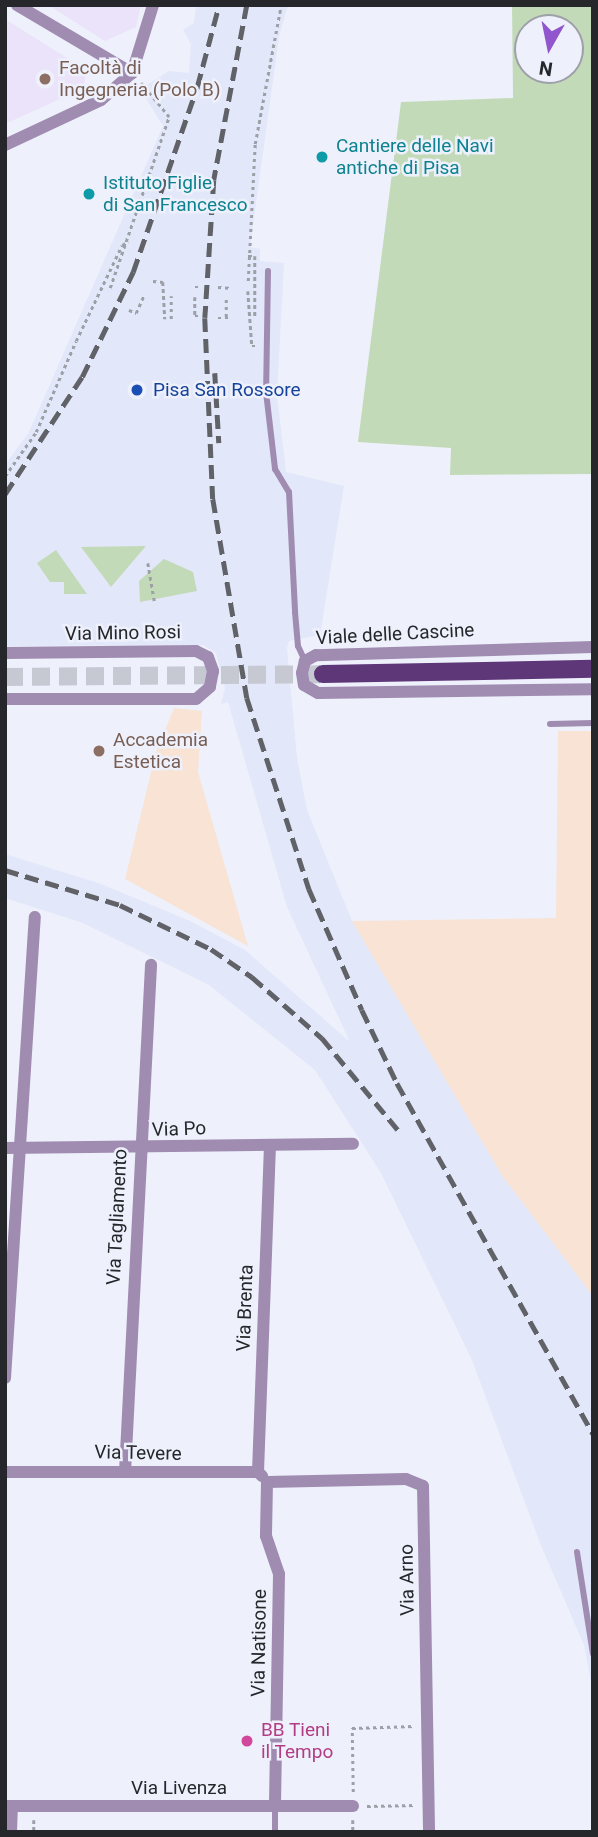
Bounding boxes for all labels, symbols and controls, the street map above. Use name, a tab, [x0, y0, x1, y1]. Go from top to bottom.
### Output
north arrow	[514, 14, 584, 84]
text: N	[538, 56, 554, 81]
place label: Facoltà di Ingegneria (Polo B)	[59, 57, 221, 101]
marker: Facoltà di Ingegneria (Polo B)	[37, 71, 53, 87]
place label: Cantiere delle Navi antiche di Pisa	[336, 135, 494, 179]
marker: Cantiere delle Navi antiche di Pisa	[314, 149, 330, 165]
place label: Istituto Figlie di San Francesco	[103, 172, 248, 216]
marker: Istituto Figlie di San Francesco	[81, 186, 97, 202]
place label: Pisa San Rossore	[153, 379, 301, 401]
marker: Pisa San Rossore	[127, 380, 147, 400]
street label: Viale delle Cascine	[315, 618, 475, 650]
street label: Via Mino Rosi	[65, 621, 181, 645]
place label: Accademia Estetica	[113, 729, 208, 773]
marker: Accademia Estetica	[91, 743, 107, 759]
street label: Via Po	[151, 1117, 207, 1141]
street label: Via Tagliamento	[102, 1148, 132, 1286]
street label: Via Brenta	[232, 1264, 258, 1352]
street label: Via Tevere	[94, 1441, 182, 1465]
street label: Via Arno	[395, 1544, 419, 1616]
street label: Via Natisone	[247, 1589, 271, 1697]
place label: BB Tieni il Tempo	[261, 1719, 334, 1763]
marker: BB Tieni il Tempo	[239, 1733, 255, 1749]
street label: Via Livenza	[131, 1777, 227, 1799]

